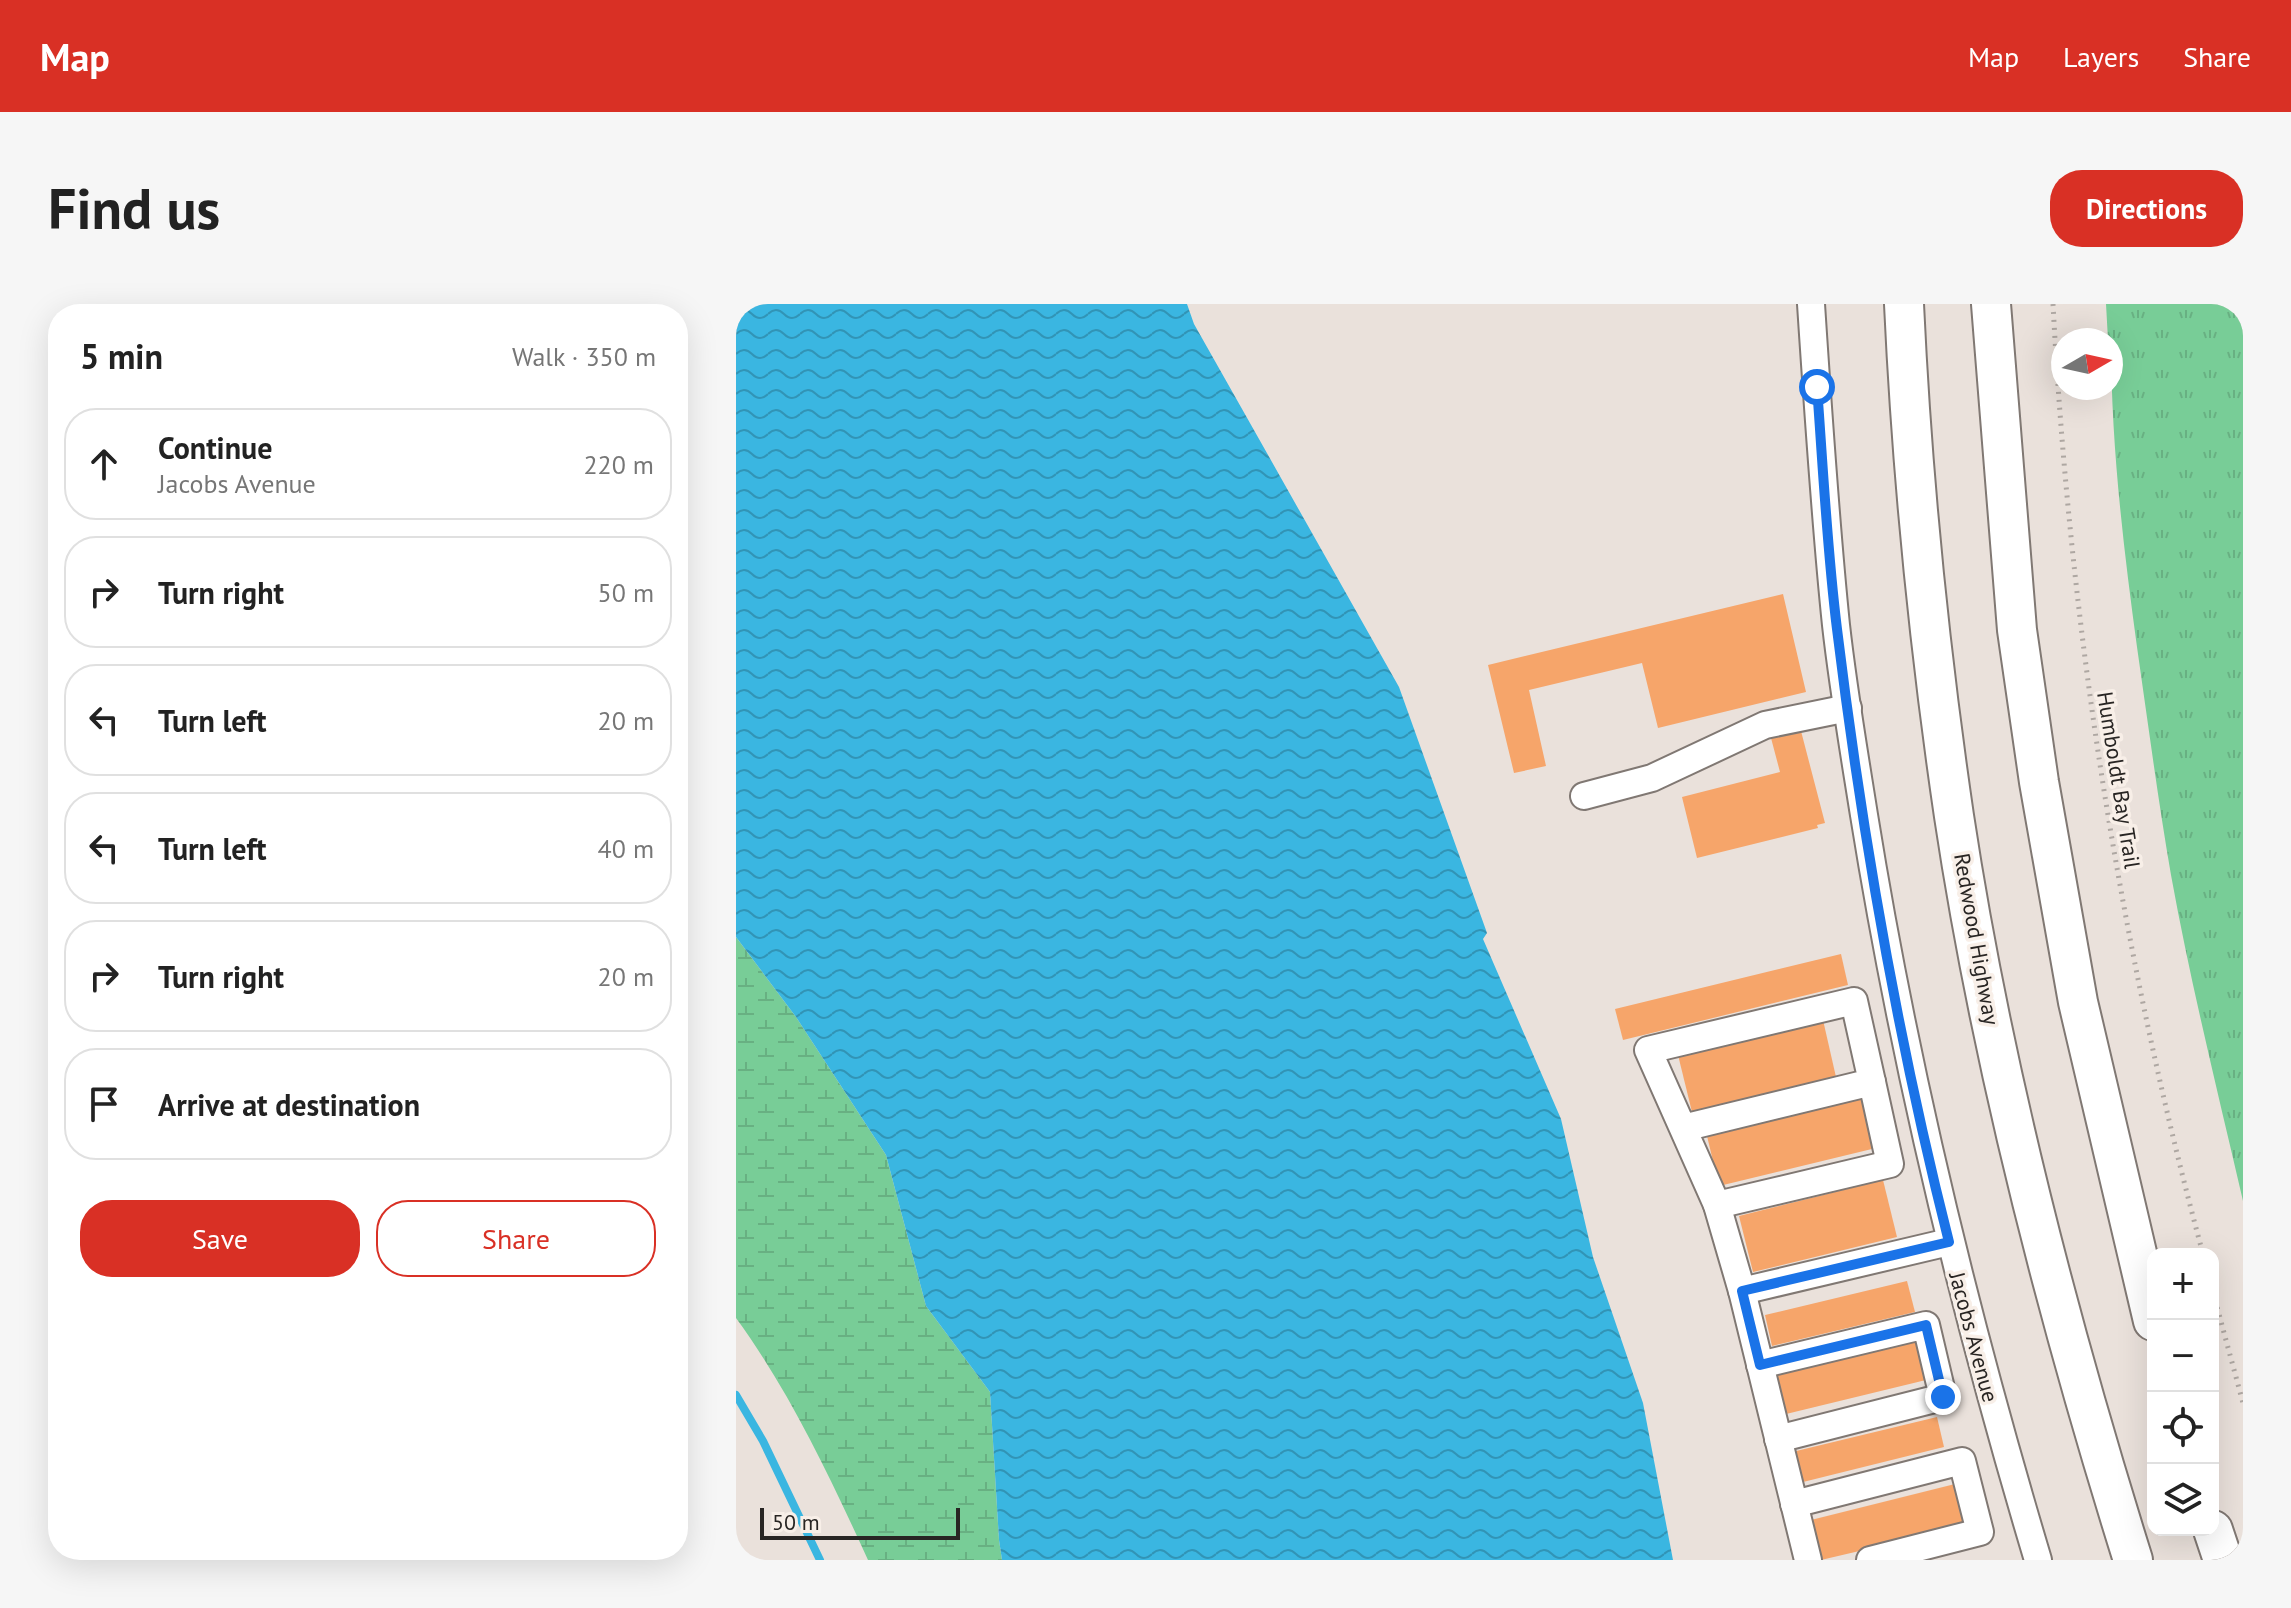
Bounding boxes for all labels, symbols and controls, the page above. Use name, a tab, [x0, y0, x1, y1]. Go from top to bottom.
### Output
text: Map	[40, 32, 110, 81]
text: Map	[1968, 38, 2019, 75]
text: Layers	[2063, 38, 2139, 75]
text: Share	[2183, 38, 2251, 75]
button: Directions	[2050, 170, 2243, 247]
text: Find us	[48, 172, 220, 244]
north arrow	[2051, 328, 2123, 400]
text: 5 min	[80, 334, 163, 378]
text: Walk · 350 m	[512, 340, 656, 373]
route start	[1799, 369, 1835, 405]
text: Continue	[158, 428, 272, 467]
icon: ahead	[82, 442, 126, 486]
text: 220 m	[583, 448, 654, 481]
text: Jacobs Avenue	[158, 467, 316, 500]
icon: right	[82, 570, 126, 614]
text: Turn right	[158, 573, 284, 612]
text: 50 m	[598, 576, 654, 609]
street label: Humboldt Bay Trail	[2091, 690, 2147, 871]
icon: left	[82, 698, 126, 742]
text: Turn left	[158, 701, 266, 740]
text: 20 m	[598, 704, 654, 737]
icon: left	[82, 826, 126, 870]
text: Turn left	[158, 829, 266, 868]
text: 40 m	[598, 832, 654, 865]
street label: Redwood Highway	[1948, 851, 2006, 1028]
icon: right	[82, 954, 126, 998]
text: Turn right	[158, 957, 284, 996]
text: 20 m	[598, 960, 654, 993]
icon: arrive	[82, 1082, 126, 1126]
text: Arrive at destination	[158, 1085, 420, 1124]
button: Save	[80, 1200, 360, 1277]
button: Share	[376, 1200, 656, 1277]
map controls	[2147, 1248, 2219, 1536]
button: +	[2147, 1248, 2219, 1320]
street label: Jacobs Avenue	[1943, 1268, 2005, 1405]
button: −	[2147, 1320, 2219, 1392]
route end	[1925, 1379, 1961, 1415]
button: locate	[2147, 1392, 2219, 1464]
button: layers	[2147, 1464, 2219, 1536]
scale bar	[760, 1504, 960, 1540]
text: 50 m	[772, 1508, 820, 1536]

